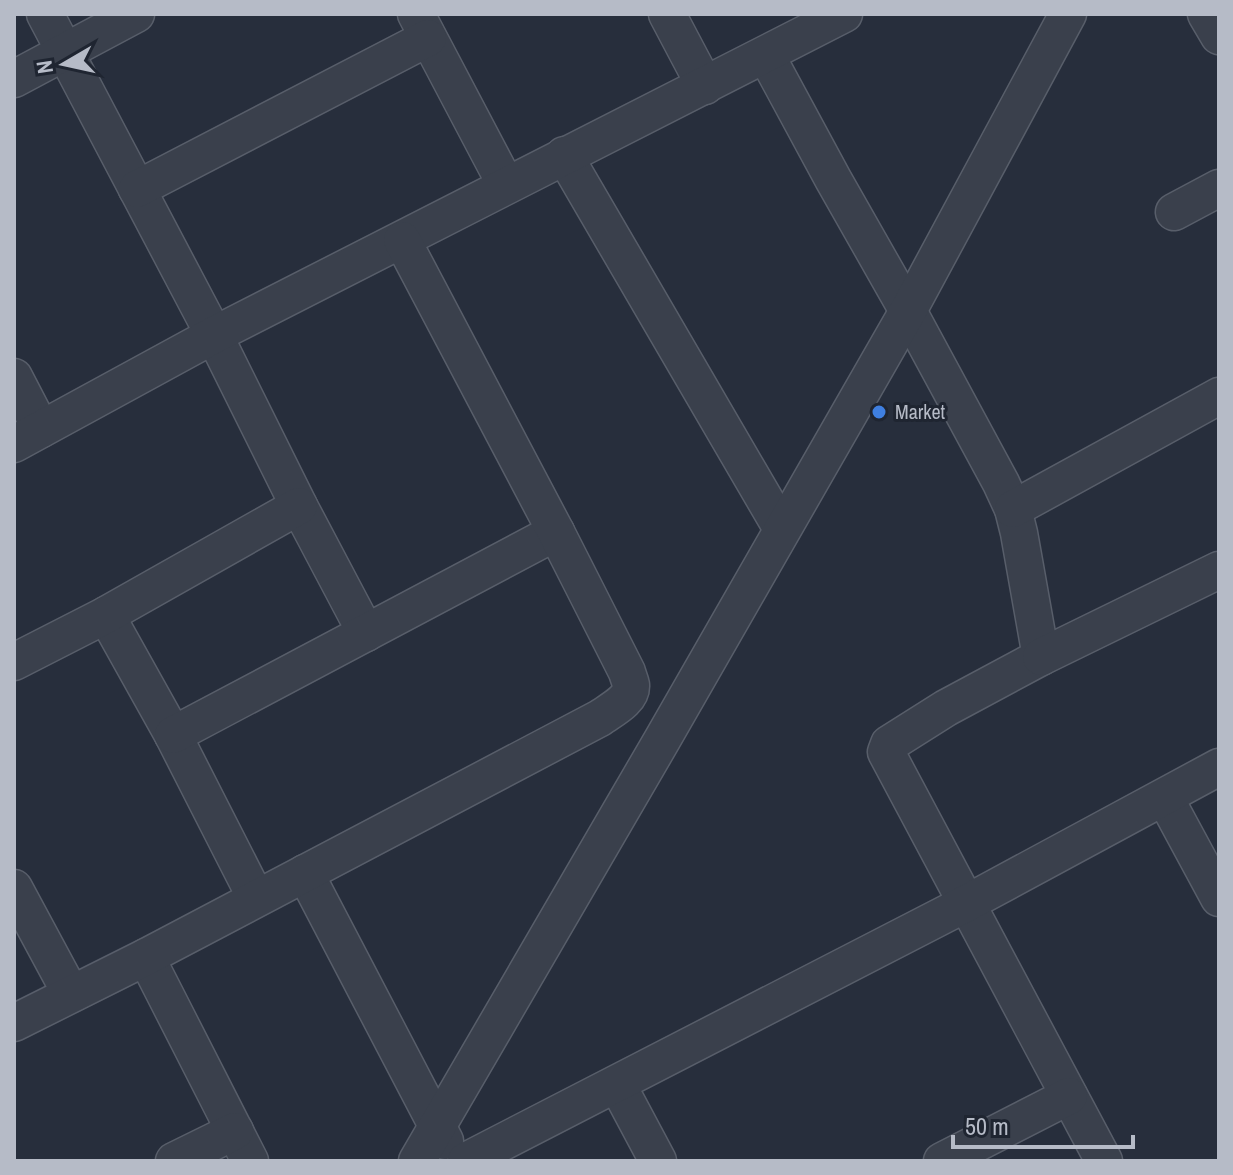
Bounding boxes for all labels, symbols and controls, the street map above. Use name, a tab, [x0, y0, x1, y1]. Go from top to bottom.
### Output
north arrow	[24, 24, 104, 104]
text: N	[28, 58, 60, 76]
place label: Market	[895, 398, 946, 425]
marker: Market	[870, 403, 888, 421]
scale bar	[953, 1099, 1133, 1149]
text: 50 m	[965, 1110, 1009, 1142]

